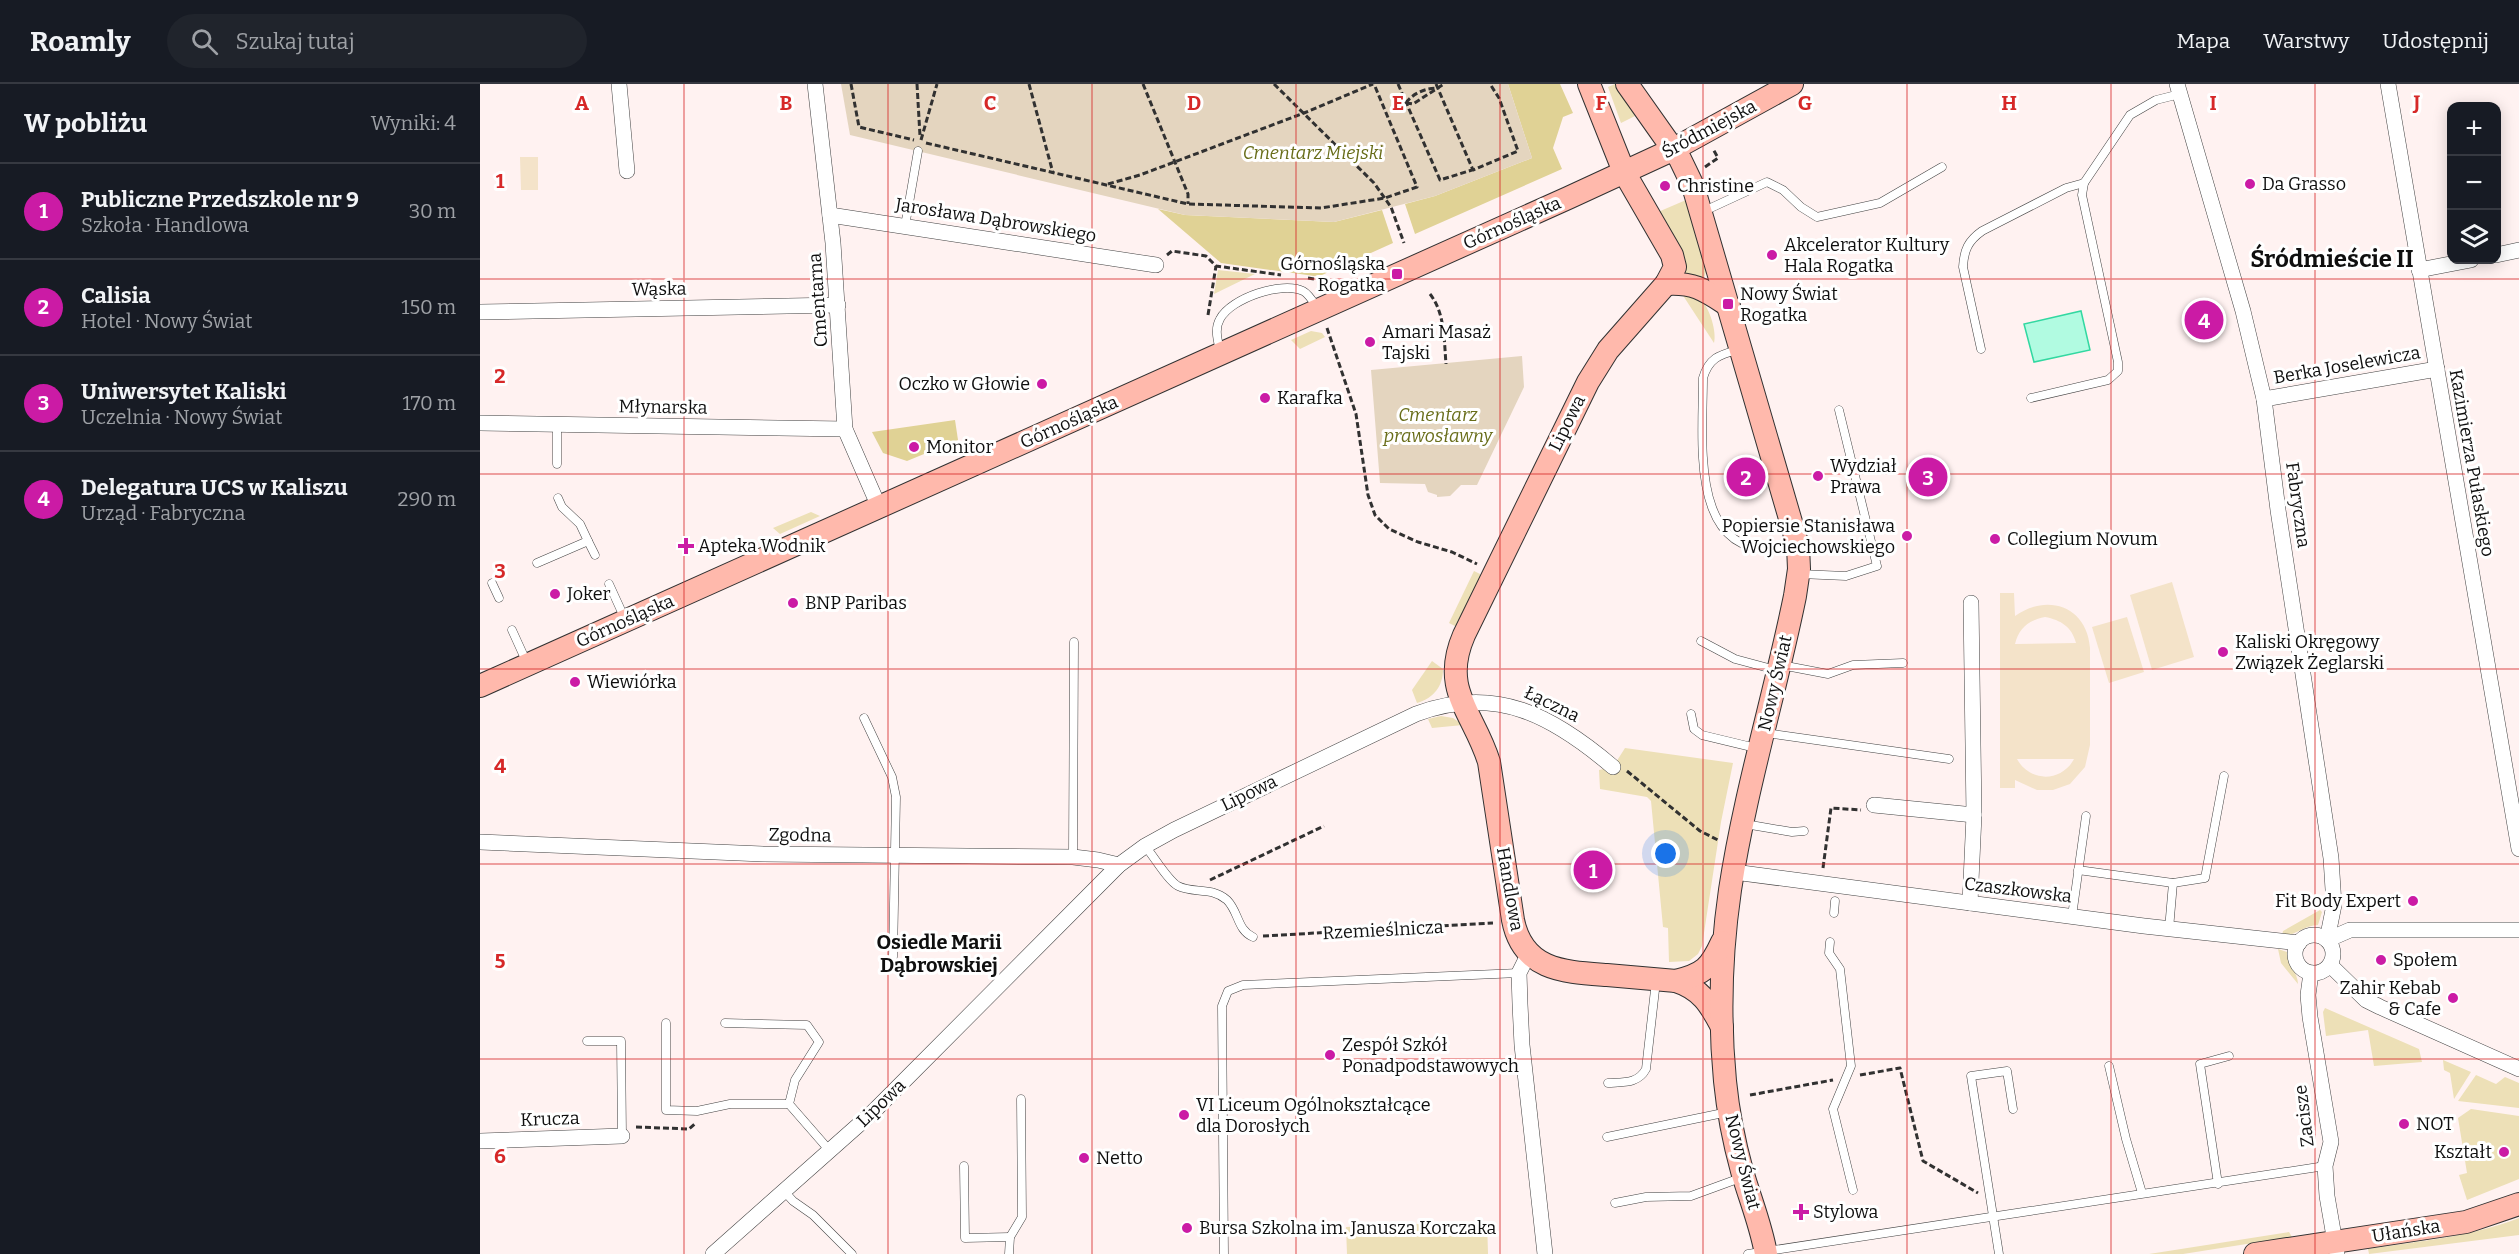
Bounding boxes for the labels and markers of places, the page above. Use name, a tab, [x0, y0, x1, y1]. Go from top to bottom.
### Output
place label: Da Grasso	[2262, 173, 2346, 195]
place label: Christine	[1677, 175, 1754, 197]
marker: Da Grasso	[2243, 177, 2257, 191]
marker: Christine	[1658, 179, 1672, 193]
place label: Akcelerator Kultury Hala Rogatka	[1784, 234, 1950, 277]
marker: Akcelerator Kultury Hala Rogatka	[1765, 248, 1779, 262]
place label: Górnośląska Rogatka	[1280, 253, 1385, 296]
marker: Górnośląska Rogatka	[1390, 267, 1404, 281]
place label: Nowy Świat Rogatka	[1740, 282, 1838, 326]
marker: Nowy Świat Rogatka	[1721, 297, 1735, 311]
pin: 4	[2184, 298, 2224, 342]
place label: Amari Masaż Tajski	[1382, 321, 1491, 364]
marker: Amari Masaż Tajski	[1363, 335, 1377, 349]
place label: Oczko w Głowie	[898, 373, 1030, 395]
marker: Oczko w Głowie	[1035, 377, 1049, 391]
place label: Karafka	[1277, 387, 1343, 409]
marker: Karafka	[1258, 391, 1272, 405]
place label: Monitor	[926, 436, 993, 458]
marker: Monitor	[907, 440, 921, 454]
pin: 2	[1726, 454, 1766, 500]
pin: 3	[1908, 454, 1948, 500]
place label: Wydział Prawa	[1830, 455, 1897, 498]
marker: Wydział Prawa	[1811, 469, 1825, 483]
place label: Popiersie Stanisława Wojciechowskiego	[1722, 515, 1895, 558]
place label: Collegium Novum	[2007, 528, 2158, 550]
marker: Popiersie Stanisława Wojciechowskiego	[1900, 529, 1914, 543]
marker: Collegium Novum	[1988, 532, 2002, 546]
place label: Apteka Wodnik	[698, 535, 826, 557]
marker: Apteka Wodnik	[679, 539, 693, 553]
place label: Joker	[566, 583, 610, 605]
marker: Joker	[548, 587, 562, 601]
place label: BNP Paribas	[805, 592, 907, 614]
marker: BNP Paribas	[786, 596, 800, 610]
place label: Kaliski Okręgowy Związek Żeglarski	[2235, 631, 2384, 674]
marker: Kaliski Okręgowy Związek Żeglarski	[2216, 645, 2230, 659]
place label: Wiewiórka	[587, 671, 677, 693]
marker: Wiewiórka	[568, 675, 582, 689]
pin: 1	[1574, 848, 1612, 892]
place label: Fit Body Expert	[2275, 890, 2401, 912]
marker: Fit Body Expert	[2406, 894, 2420, 908]
place label: Społem	[2393, 949, 2457, 971]
marker: Społem	[2374, 953, 2388, 967]
place label: Zahir Kebab & Cafe	[2339, 977, 2441, 1020]
marker: Zahir Kebab & Cafe	[2446, 991, 2460, 1005]
place label: Zespół Szkół Ponadpodstawowych	[1342, 1034, 1519, 1077]
marker: Zespół Szkół Ponadpodstawowych	[1323, 1048, 1337, 1062]
place label: VI Liceum Ogólnokształcące dla Dorosłych	[1196, 1094, 1431, 1137]
marker: VI Liceum Ogólnokształcące dla Dorosłych	[1177, 1108, 1191, 1122]
place label: NOT	[2416, 1113, 2454, 1135]
marker: NOT	[2397, 1117, 2411, 1131]
place label: Kształt	[2434, 1141, 2492, 1163]
marker: Kształt	[2497, 1145, 2511, 1159]
place label: Netto	[1096, 1147, 1143, 1169]
marker: Netto	[1077, 1151, 1091, 1165]
place label: Stylowa	[1813, 1201, 1878, 1223]
marker: Stylowa	[1794, 1205, 1808, 1219]
place label: Bursa Szkolna im. Janusza Korczaka	[1199, 1217, 1497, 1239]
marker: Bursa Szkolna im. Janusza Korczaka	[1180, 1221, 1194, 1235]

